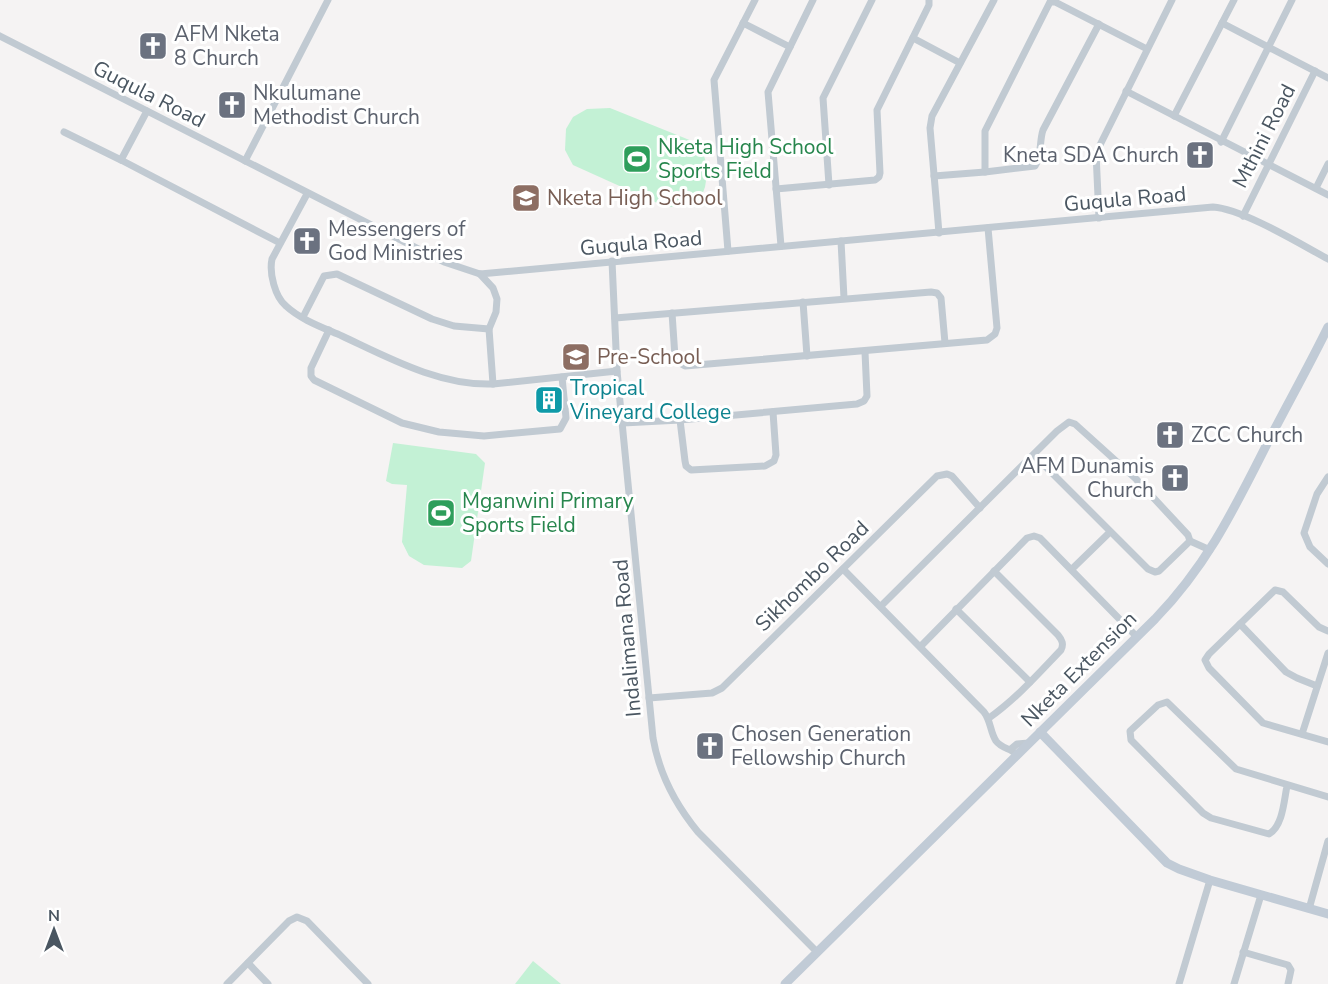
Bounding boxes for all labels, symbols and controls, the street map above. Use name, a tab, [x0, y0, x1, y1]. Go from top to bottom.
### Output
place label: AFM Nketa 8 Church	[174, 20, 280, 72]
church icon: AFM Nketa 8 Church	[137, 30, 169, 62]
street label: Guqula Road	[88, 54, 210, 134]
place label: Nkulumane Methodist Church	[253, 79, 420, 131]
street label: Mthini Road	[1226, 79, 1302, 193]
church icon: Nkulumane Methodist Church	[216, 89, 248, 121]
place label: Nketa High School Sports Field	[658, 133, 834, 185]
church icon: Kneta SDA Church	[1184, 139, 1216, 171]
place label: Kneta SDA Church	[1003, 141, 1179, 169]
sports icon: Nketa High School Sports Field	[621, 143, 653, 175]
street label: Guqula Road	[1063, 180, 1187, 218]
school or university icon: Nketa High School	[510, 182, 542, 214]
place label: Nketa High School	[547, 184, 723, 212]
place label: Messengers of God Ministries	[328, 215, 466, 267]
street label: Guqula Road	[579, 224, 703, 262]
church icon: Messengers of God Ministries	[291, 225, 323, 257]
school or university icon: Pre-School	[560, 341, 592, 373]
place label: Pre-School	[597, 343, 702, 371]
place label: Tropical Vineyard College	[569, 374, 731, 426]
building icon: Tropical Vineyard College	[533, 384, 565, 416]
church icon: ZCC Church	[1154, 419, 1186, 451]
place label: ZCC Church	[1191, 421, 1303, 449]
place label: AFM Dunamis Church	[1020, 452, 1154, 504]
church icon: AFM Dunamis Church	[1159, 462, 1191, 494]
place label: Mganwini Primary Sports Field	[462, 487, 634, 539]
sports icon: Mganwini Primary Sports Field	[425, 497, 457, 529]
street label: Sikhombo Road	[749, 515, 875, 637]
street label: Indalimana Road	[606, 558, 648, 718]
street label: Nketa Extension	[1015, 605, 1143, 733]
place label: Chosen Generation Fellowship Church	[731, 720, 911, 772]
church icon: Chosen Generation Fellowship Church	[694, 730, 726, 762]
north arrow	[24, 900, 84, 960]
text: N	[48, 905, 60, 927]

